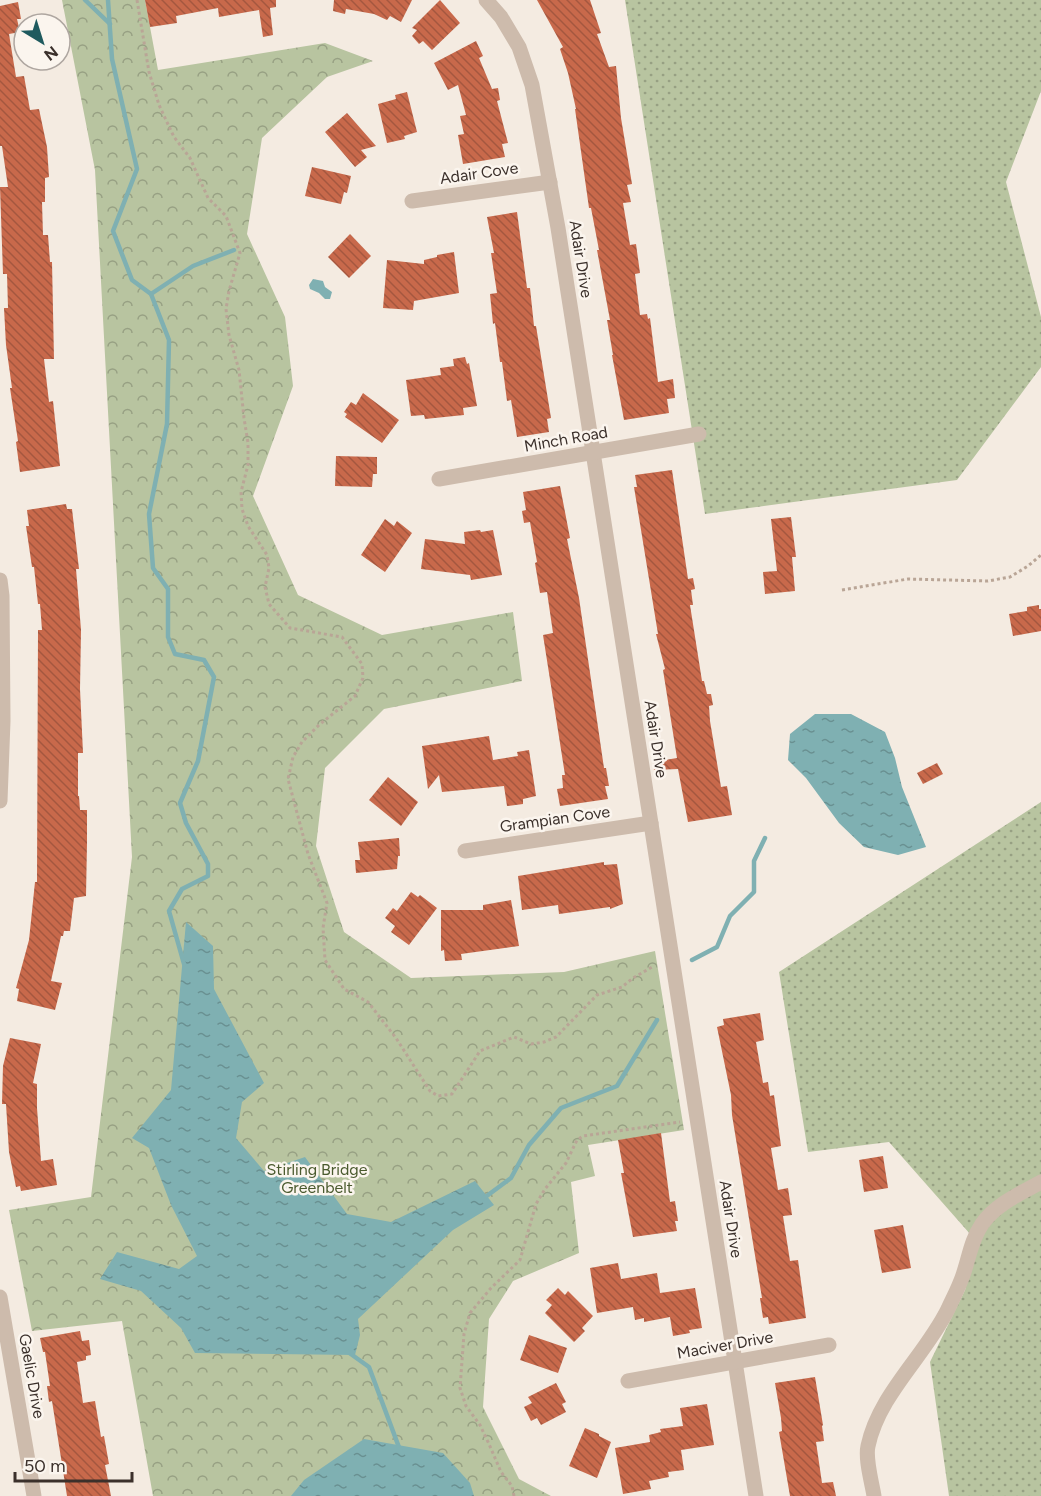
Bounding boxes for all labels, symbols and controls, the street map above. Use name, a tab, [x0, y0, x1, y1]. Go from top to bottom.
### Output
north arrow	[12, 12, 72, 72]
text: N	[40, 42, 62, 65]
street label: Adair Cove	[439, 158, 520, 188]
street label: Adair Drive	[565, 219, 597, 299]
street label: Minch Road	[523, 422, 609, 456]
street label: Adair Drive	[640, 699, 672, 779]
street label: Grampian Cove	[499, 802, 612, 836]
park label: Stirling Bridge Greenbelt	[267, 1160, 368, 1197]
street label: Adair Drive	[715, 1179, 747, 1259]
street label: Maciver Drive	[675, 1327, 775, 1363]
street label: Gaelic Drive	[15, 1332, 49, 1420]
scale bar	[15, 1445, 132, 1483]
text: 50 m	[24, 1455, 66, 1477]

